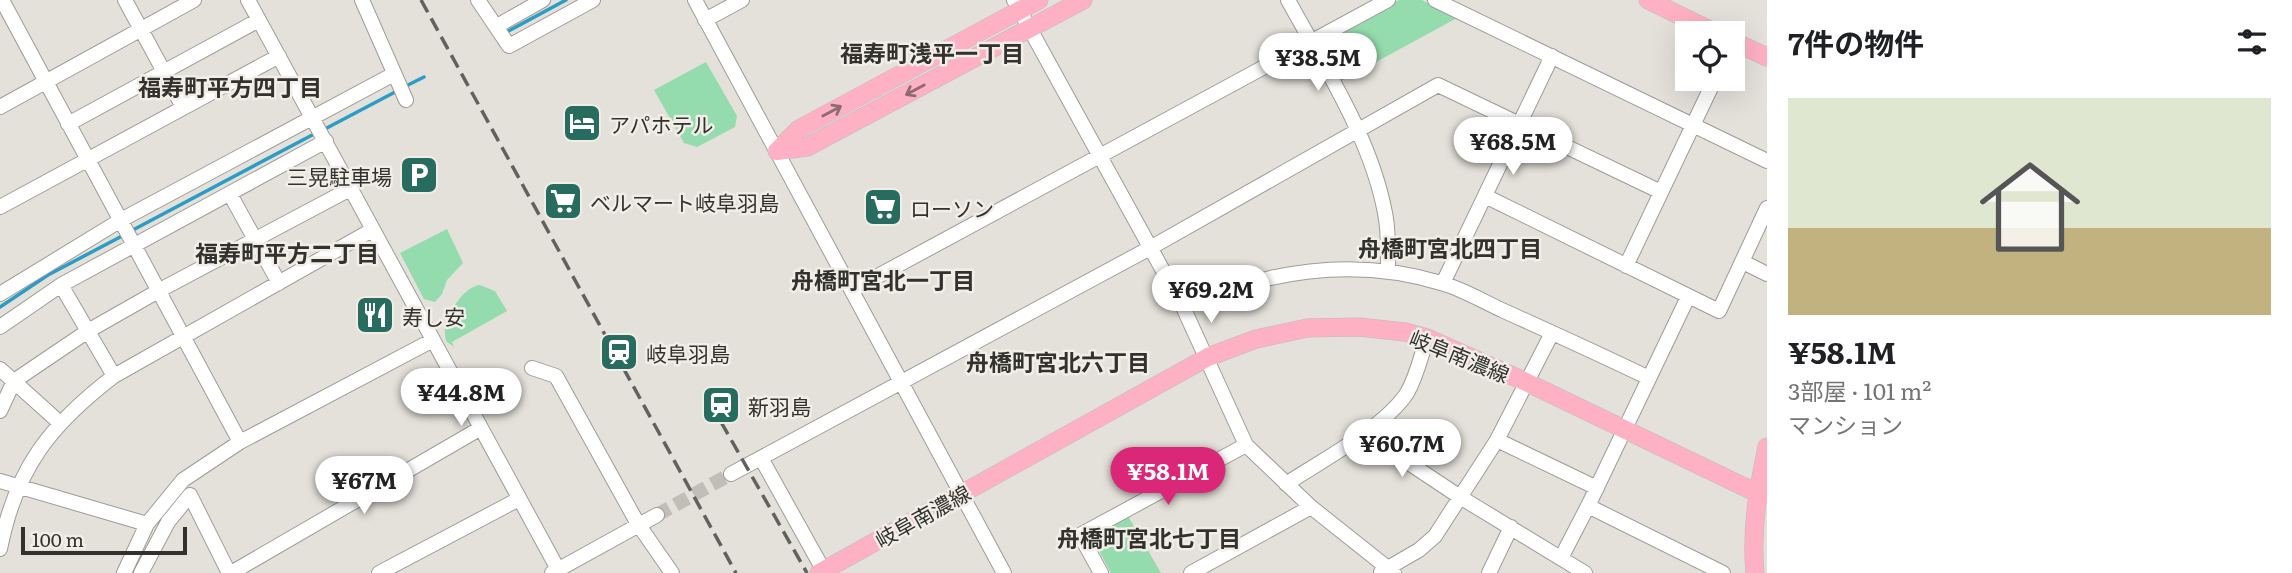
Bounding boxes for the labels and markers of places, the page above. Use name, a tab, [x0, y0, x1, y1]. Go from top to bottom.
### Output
pin: ¥38.5M	[1261, 34, 1375, 93]
hotel icon: アパホテル	[561, 102, 603, 144]
place label: アパホテル	[609, 108, 714, 139]
pin: ¥68.5M	[1456, 118, 1570, 177]
parking icon: 三晃駐車場	[398, 154, 440, 196]
place label: 三晃駐車場	[287, 160, 392, 191]
supermarket icon: ベルマート岐阜羽島	[542, 180, 584, 222]
place label: ベルマート岐阜羽島	[590, 186, 779, 217]
supermarket icon: ローソン	[862, 186, 904, 228]
place label: ローソン	[910, 192, 994, 223]
pin: ¥69.2M	[1154, 266, 1268, 325]
restaurant icon: 寿し安	[354, 294, 396, 336]
place label: 寿し安	[402, 300, 465, 331]
station icon: 岐阜羽島	[598, 331, 640, 373]
place label: 岐阜羽島	[646, 337, 730, 368]
pin: ¥44.8M	[404, 368, 518, 428]
station icon: 新羽島	[700, 384, 742, 426]
place label: 新羽島	[748, 390, 811, 421]
pin: ¥60.7M	[1345, 420, 1459, 479]
pin: ¥58.1M	[1111, 448, 1225, 507]
pin: ¥67M	[323, 456, 405, 516]

